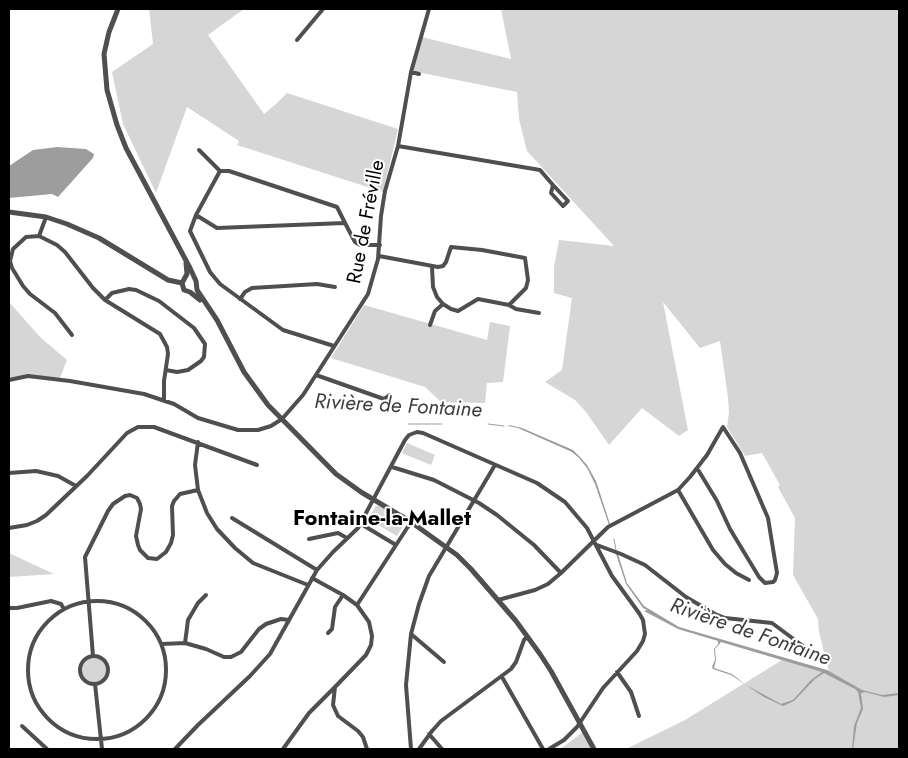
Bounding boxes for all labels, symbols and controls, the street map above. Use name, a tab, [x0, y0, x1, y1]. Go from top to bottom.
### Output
street label: Rue de Fréville	[343, 158, 391, 286]
water label: Rivière de Fontaine	[314, 390, 482, 424]
district label: Fontaine-la-Mallet	[293, 507, 471, 533]
water label: Rivière de Fontaine	[667, 594, 833, 672]

